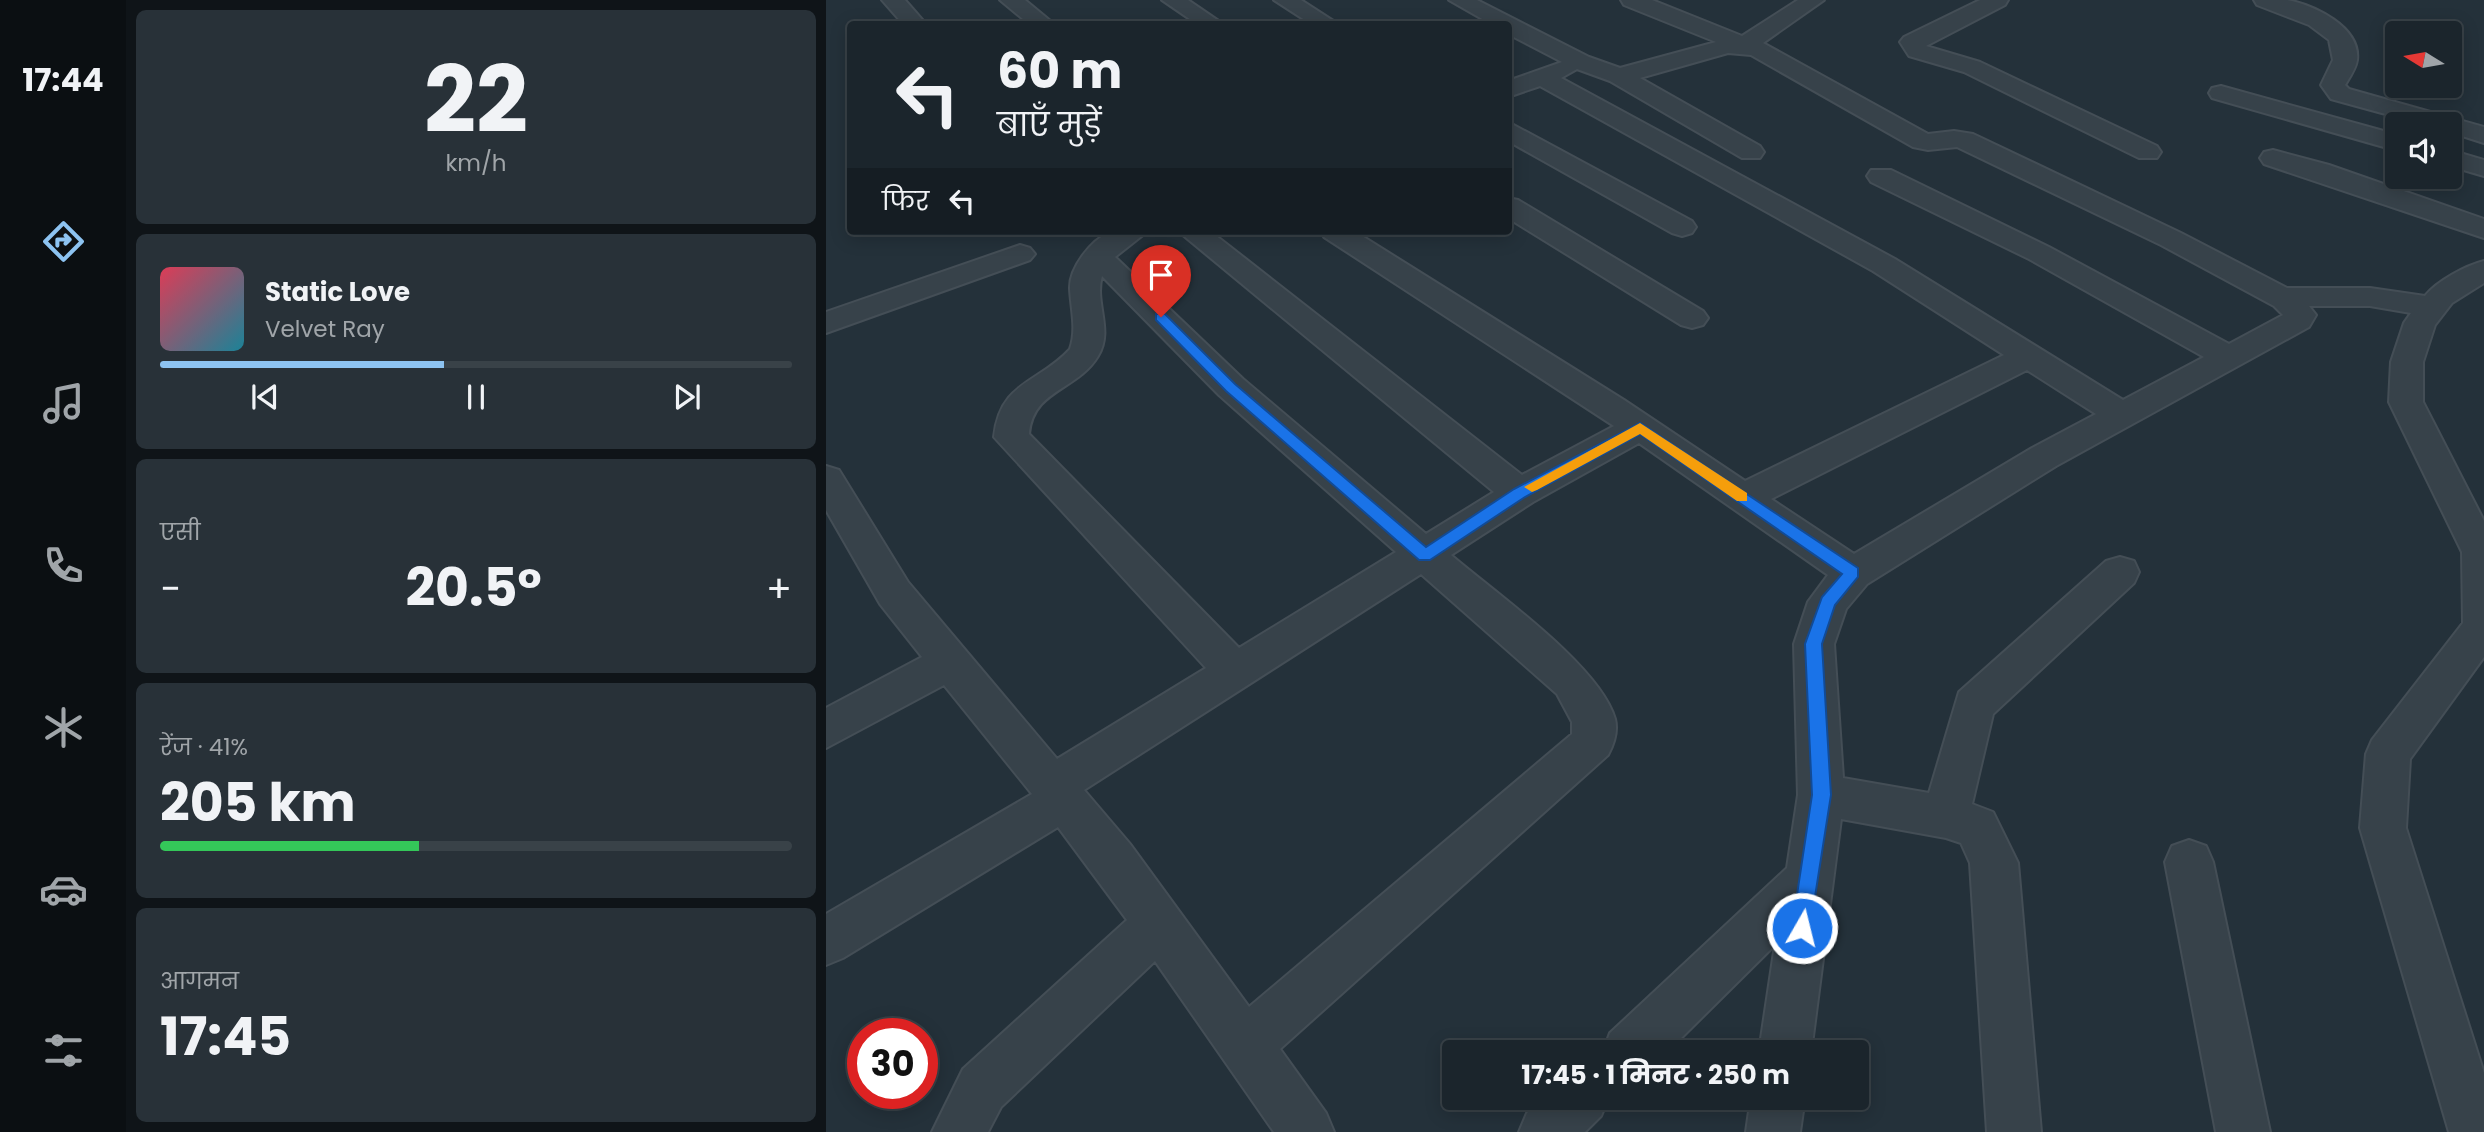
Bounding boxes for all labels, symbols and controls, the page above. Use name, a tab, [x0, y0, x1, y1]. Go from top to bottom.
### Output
north arrow	[2385, 21, 2462, 98]
map controls	[2385, 21, 2462, 189]
text: 22	[424, 36, 528, 164]
text: 60 m	[997, 37, 1122, 105]
icon: left	[882, 49, 973, 140]
text: 17:44	[22, 57, 104, 102]
text: बाएँ मुड़ें	[997, 102, 1101, 147]
button: sound	[2385, 112, 2462, 189]
text: km/h	[445, 147, 507, 179]
icon: left	[943, 182, 981, 220]
text: फिर	[882, 183, 929, 219]
icon: directions	[39, 217, 88, 266]
pin	[1131, 245, 1191, 317]
icon: arrive	[1142, 256, 1180, 294]
text: Static Love	[265, 274, 410, 310]
text: Velvet Ray	[265, 313, 385, 345]
icon: previous	[246, 378, 284, 416]
icon: pause	[457, 378, 495, 416]
icon: next	[668, 378, 706, 416]
icon: music	[39, 379, 88, 428]
text: एसी	[160, 516, 201, 548]
icon: phone	[39, 541, 88, 590]
text: 20.5°	[405, 551, 542, 624]
text: −	[160, 562, 181, 615]
text: +	[766, 562, 792, 615]
icon: climate	[39, 703, 88, 752]
text: रेंज · 41%	[160, 731, 248, 763]
text: 205 km	[160, 766, 356, 839]
icon: car	[39, 865, 88, 914]
position arrow	[1765, 891, 1839, 965]
text: आगमन	[160, 965, 239, 997]
text: 17:45	[160, 1000, 291, 1073]
speed limit sign: 30	[847, 1018, 938, 1109]
icon: filters	[39, 1026, 88, 1075]
text: 17:45 · 1 मिनट · 250 m	[1521, 1057, 1790, 1093]

